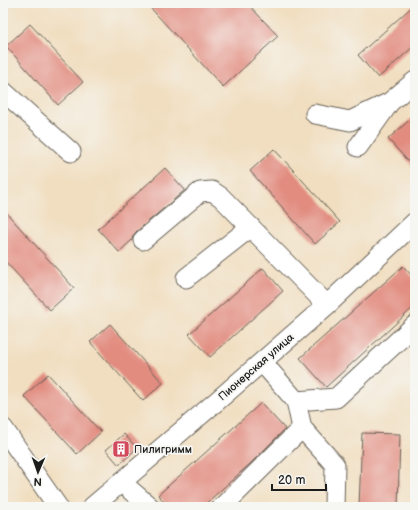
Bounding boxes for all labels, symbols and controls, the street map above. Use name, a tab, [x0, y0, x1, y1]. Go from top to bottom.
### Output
street label: Пионерская улица	[216, 330, 297, 403]
building icon: Пилигримм	[111, 439, 131, 459]
place label: Пилигримм	[134, 443, 192, 456]
north arrow	[18, 452, 58, 492]
scale bar	[272, 466, 326, 492]
text: 20 m	[278, 473, 305, 488]
text: N	[33, 475, 42, 488]

